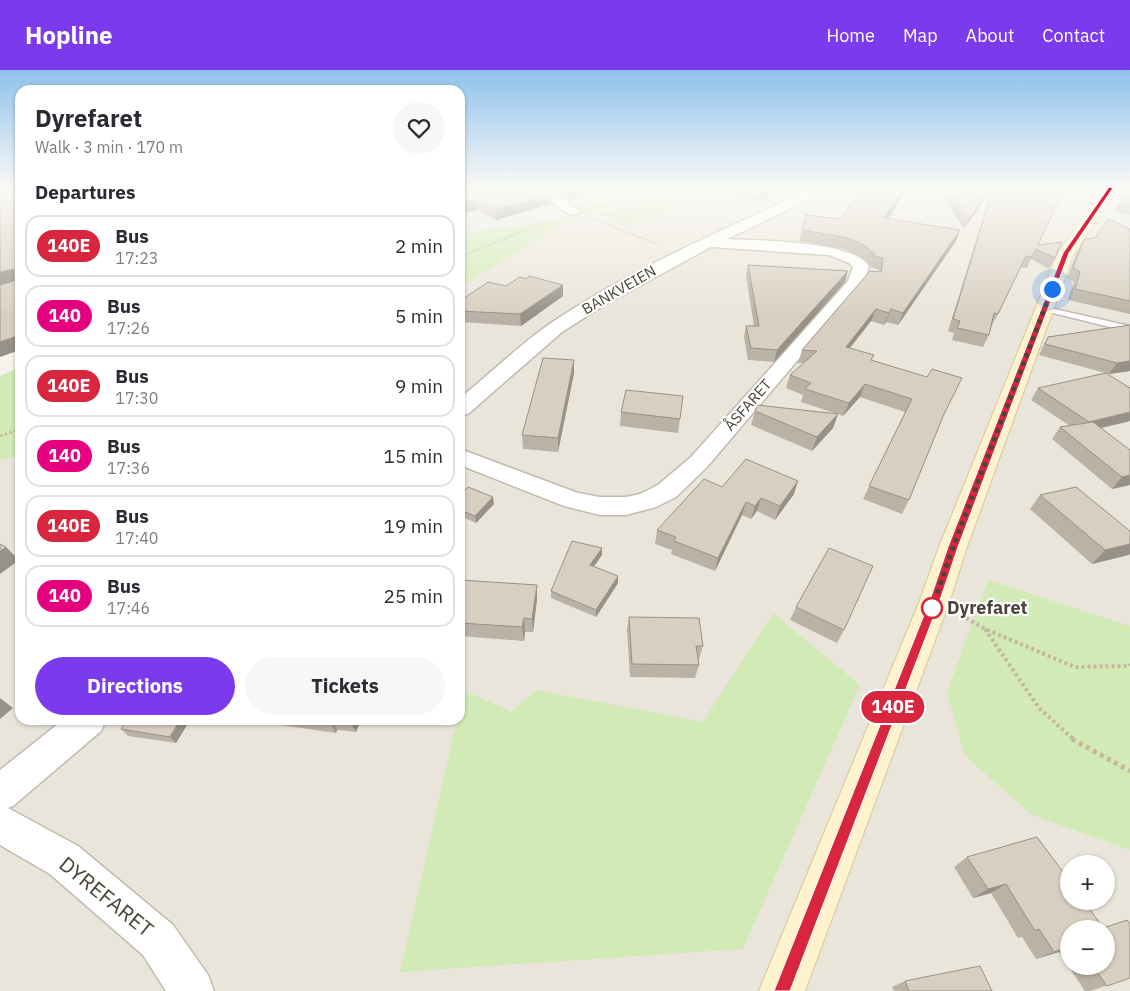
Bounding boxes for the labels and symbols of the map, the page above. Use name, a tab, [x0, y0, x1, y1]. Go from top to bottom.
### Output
street label: BANKVEIEN	[578, 261, 659, 318]
your location	[1040, 277, 1065, 302]
street label: ÅSFARET	[720, 375, 776, 435]
place label: Dyrefaret	[947, 596, 1027, 619]
marker: Dyrefaret	[921, 597, 943, 619]
line badge: 140E	[858, 691, 928, 723]
street label: DYREFARET	[54, 850, 160, 943]

